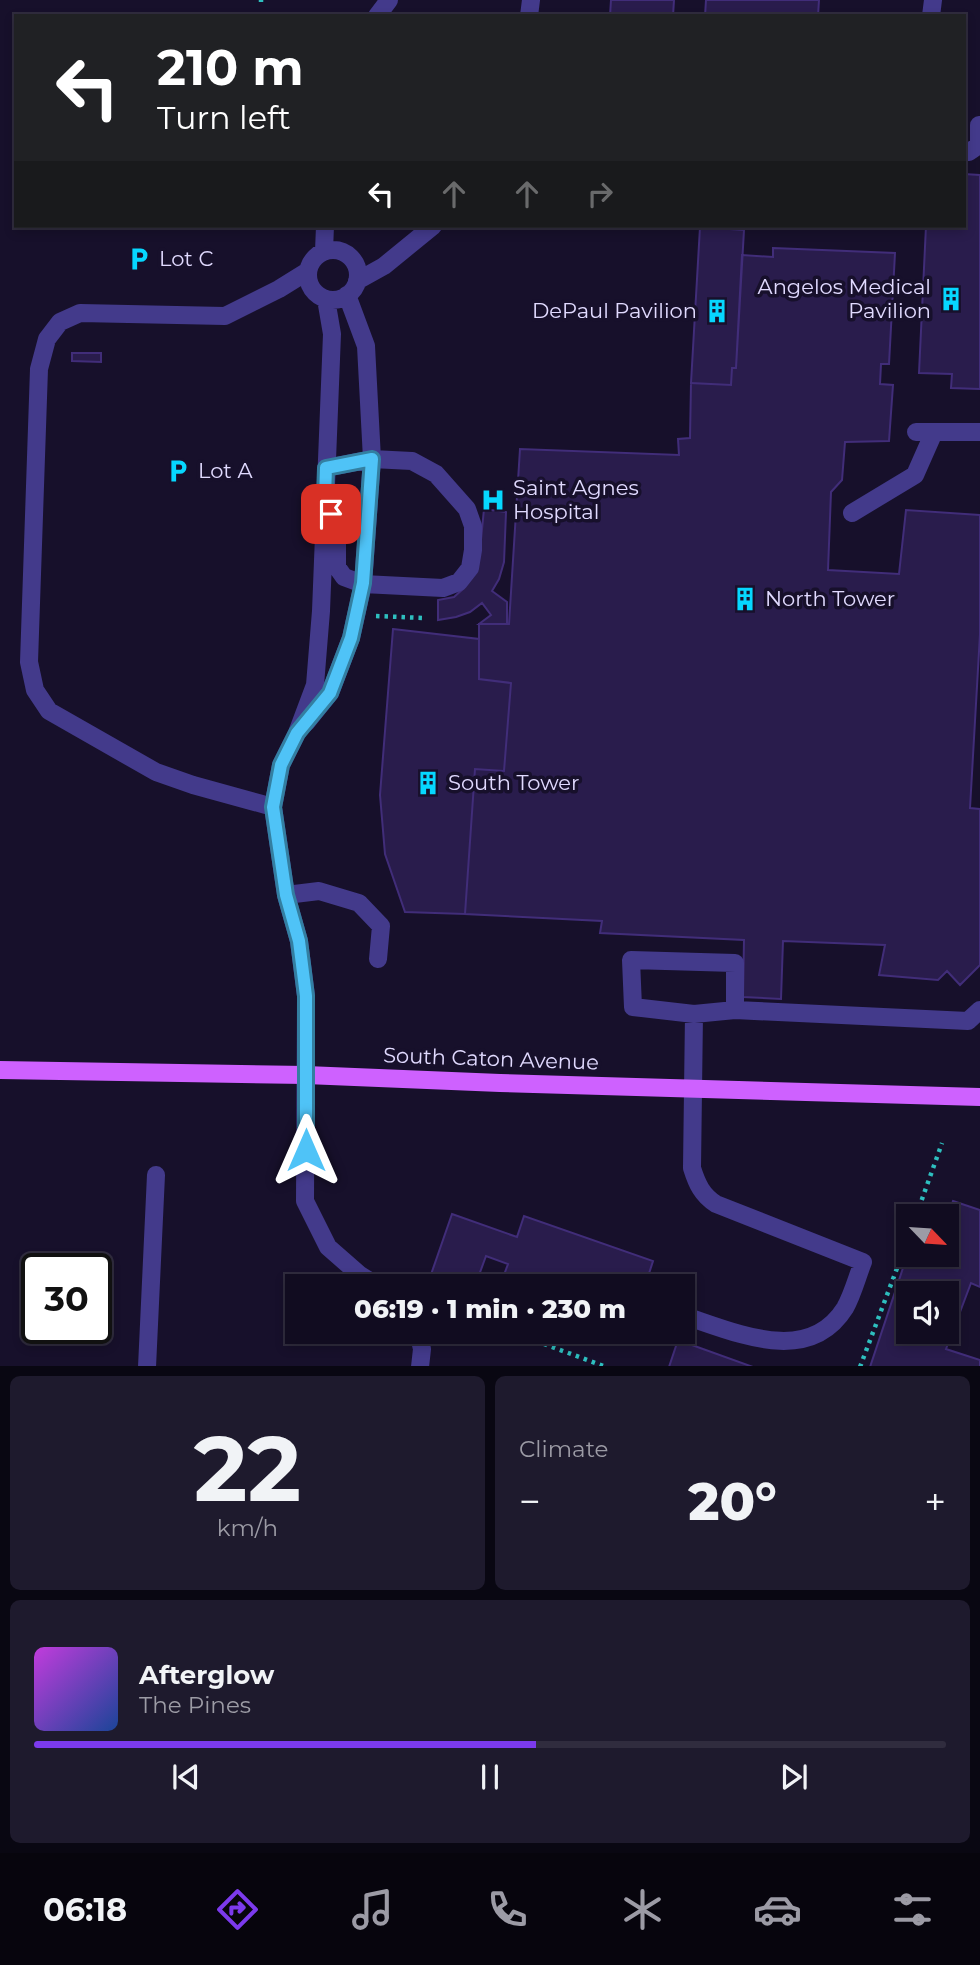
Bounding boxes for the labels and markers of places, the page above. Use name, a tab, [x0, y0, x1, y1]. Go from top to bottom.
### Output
parking icon: Lot C	[125, 245, 153, 273]
place label: Lot C	[159, 246, 213, 271]
place label: Angelos Medical Pavilion	[758, 274, 931, 323]
building icon: Angelos Medical Pavilion	[937, 285, 965, 313]
building icon: DePaul Pavilion	[703, 297, 731, 325]
place label: DePaul Pavilion	[532, 298, 697, 323]
parking icon: Lot A	[164, 457, 192, 485]
place label: Lot A	[198, 458, 253, 483]
place label: Saint Agnes Hospital	[513, 475, 639, 524]
pin	[301, 484, 361, 544]
hospital icon: Saint Agnes Hospital	[479, 486, 507, 514]
building icon: North Tower	[731, 585, 759, 613]
place label: North Tower	[765, 586, 895, 611]
building icon: South Tower	[414, 769, 442, 797]
place label: South Tower	[448, 770, 579, 795]

